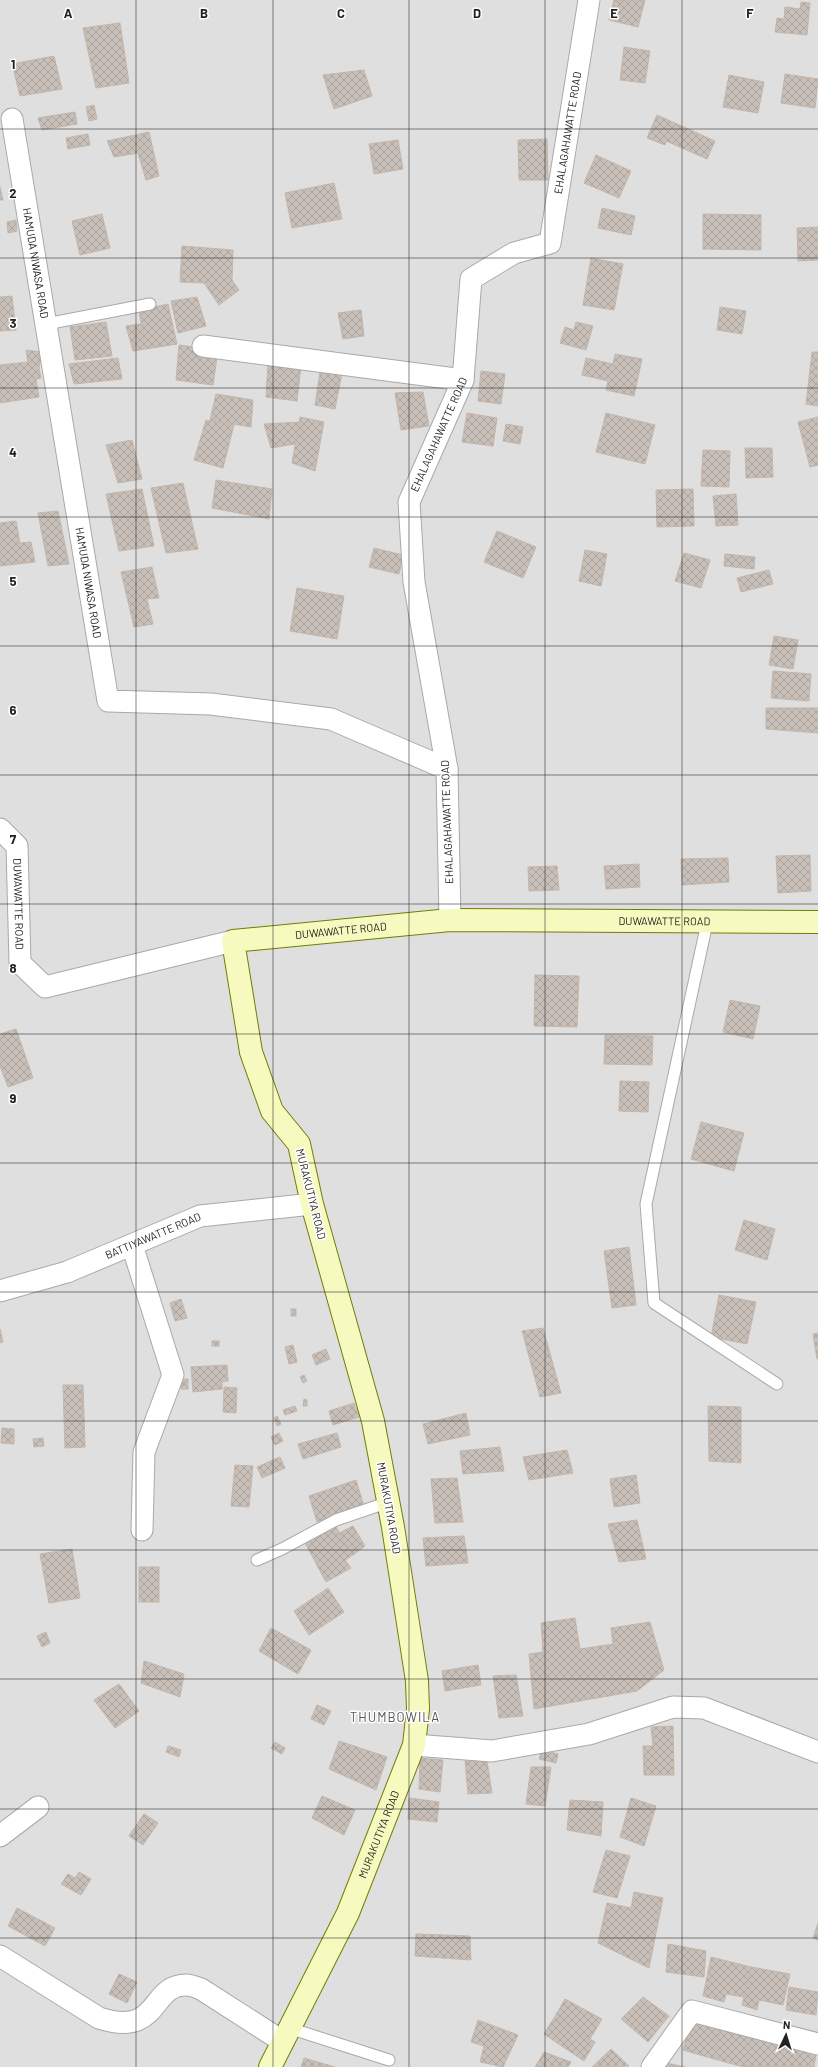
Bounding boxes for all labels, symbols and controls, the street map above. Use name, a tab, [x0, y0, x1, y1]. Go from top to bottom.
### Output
text: A	[64, 5, 73, 21]
text: B	[200, 5, 208, 21]
text: C	[337, 5, 345, 21]
text: D	[473, 5, 481, 21]
text: E	[610, 5, 618, 21]
text: F	[746, 5, 754, 21]
text: 1	[11, 56, 15, 72]
street label: EHALAGAHAWATTE ROAD	[551, 70, 583, 195]
text: 2	[9, 185, 17, 201]
street label: HAMUDA NIWASA ROAD	[21, 207, 52, 319]
text: 3	[9, 315, 17, 331]
street label: EHALAGAHAWATTE ROAD	[407, 375, 470, 493]
text: 4	[9, 444, 17, 460]
street label: HAMUDA NIWASA ROAD	[73, 526, 105, 639]
text: 5	[9, 573, 17, 589]
text: 6	[10, 702, 17, 718]
street label: EHALAGAHAWATTE ROAD	[438, 760, 455, 884]
text: 7	[10, 831, 17, 847]
street label: DUWAWATTE ROAD	[11, 858, 27, 950]
street label: DUWAWATTE ROAD	[618, 914, 711, 927]
street label: DUWAWATTE ROAD	[295, 919, 387, 941]
text: 8	[9, 960, 17, 976]
text: 9	[10, 1090, 17, 1106]
street label: MURAKUTIYA ROAD	[294, 1147, 329, 1241]
street label: BATTIYAWATTE ROAD	[103, 1209, 203, 1261]
street label: MURAKUTIYA ROAD	[375, 1461, 404, 1555]
district label: THUMBOWILA	[350, 1709, 440, 1725]
street label: MURAKUTIYA ROAD	[355, 1788, 402, 1880]
north arrow	[766, 2015, 806, 2055]
text: N	[783, 2018, 791, 2031]

